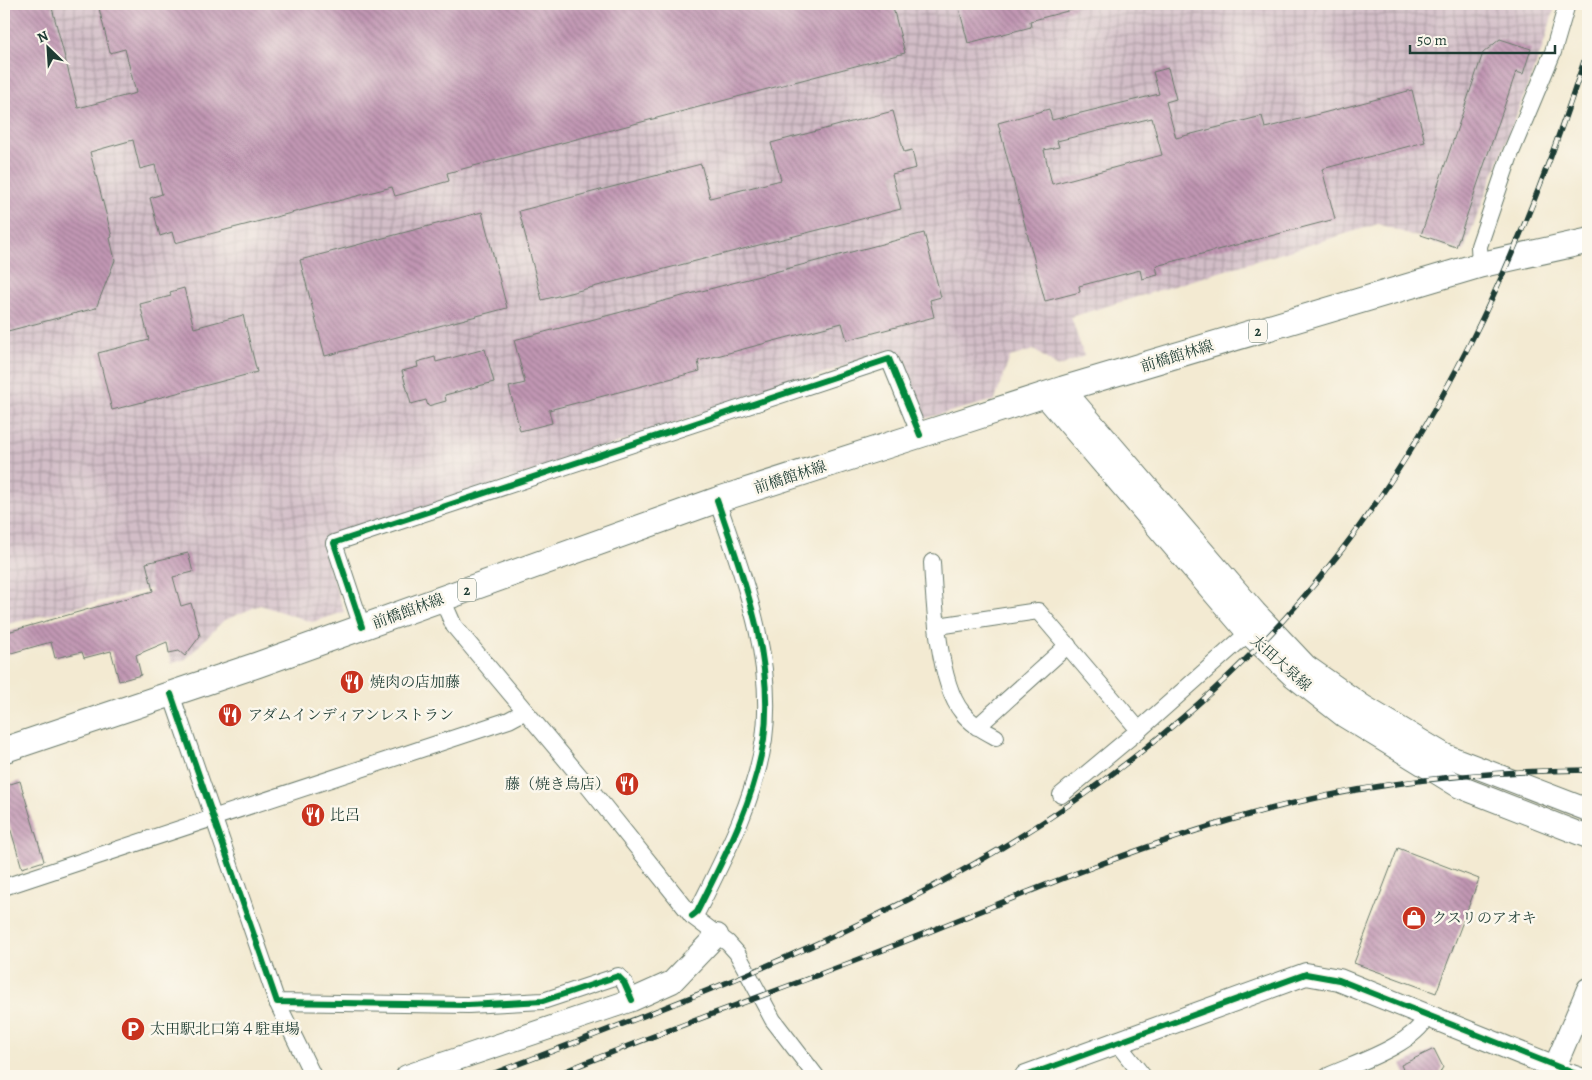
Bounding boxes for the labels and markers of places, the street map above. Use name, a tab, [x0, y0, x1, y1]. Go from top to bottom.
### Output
restaurant icon: 焼肉の店加藤	[339, 669, 365, 695]
place label: 焼肉の店加藤	[370, 672, 460, 692]
restaurant icon: アダムインディアンレストラン	[217, 702, 243, 728]
place label: アダムインディアンレストラン	[248, 705, 454, 725]
restaurant icon: 藤（焼き鳥店）	[614, 771, 640, 797]
place label: 藤（焼き鳥店）	[505, 774, 610, 794]
restaurant icon: 比呂	[300, 802, 326, 828]
place label: 比呂	[330, 805, 360, 825]
shop icon: クスリのアオキ	[1401, 905, 1427, 931]
place label: クスリのアオキ	[1432, 908, 1537, 928]
parking icon: 太田駅北口第４駐車場	[120, 1016, 146, 1042]
place label: 太田駅北口第４駐車場	[150, 1019, 300, 1039]

